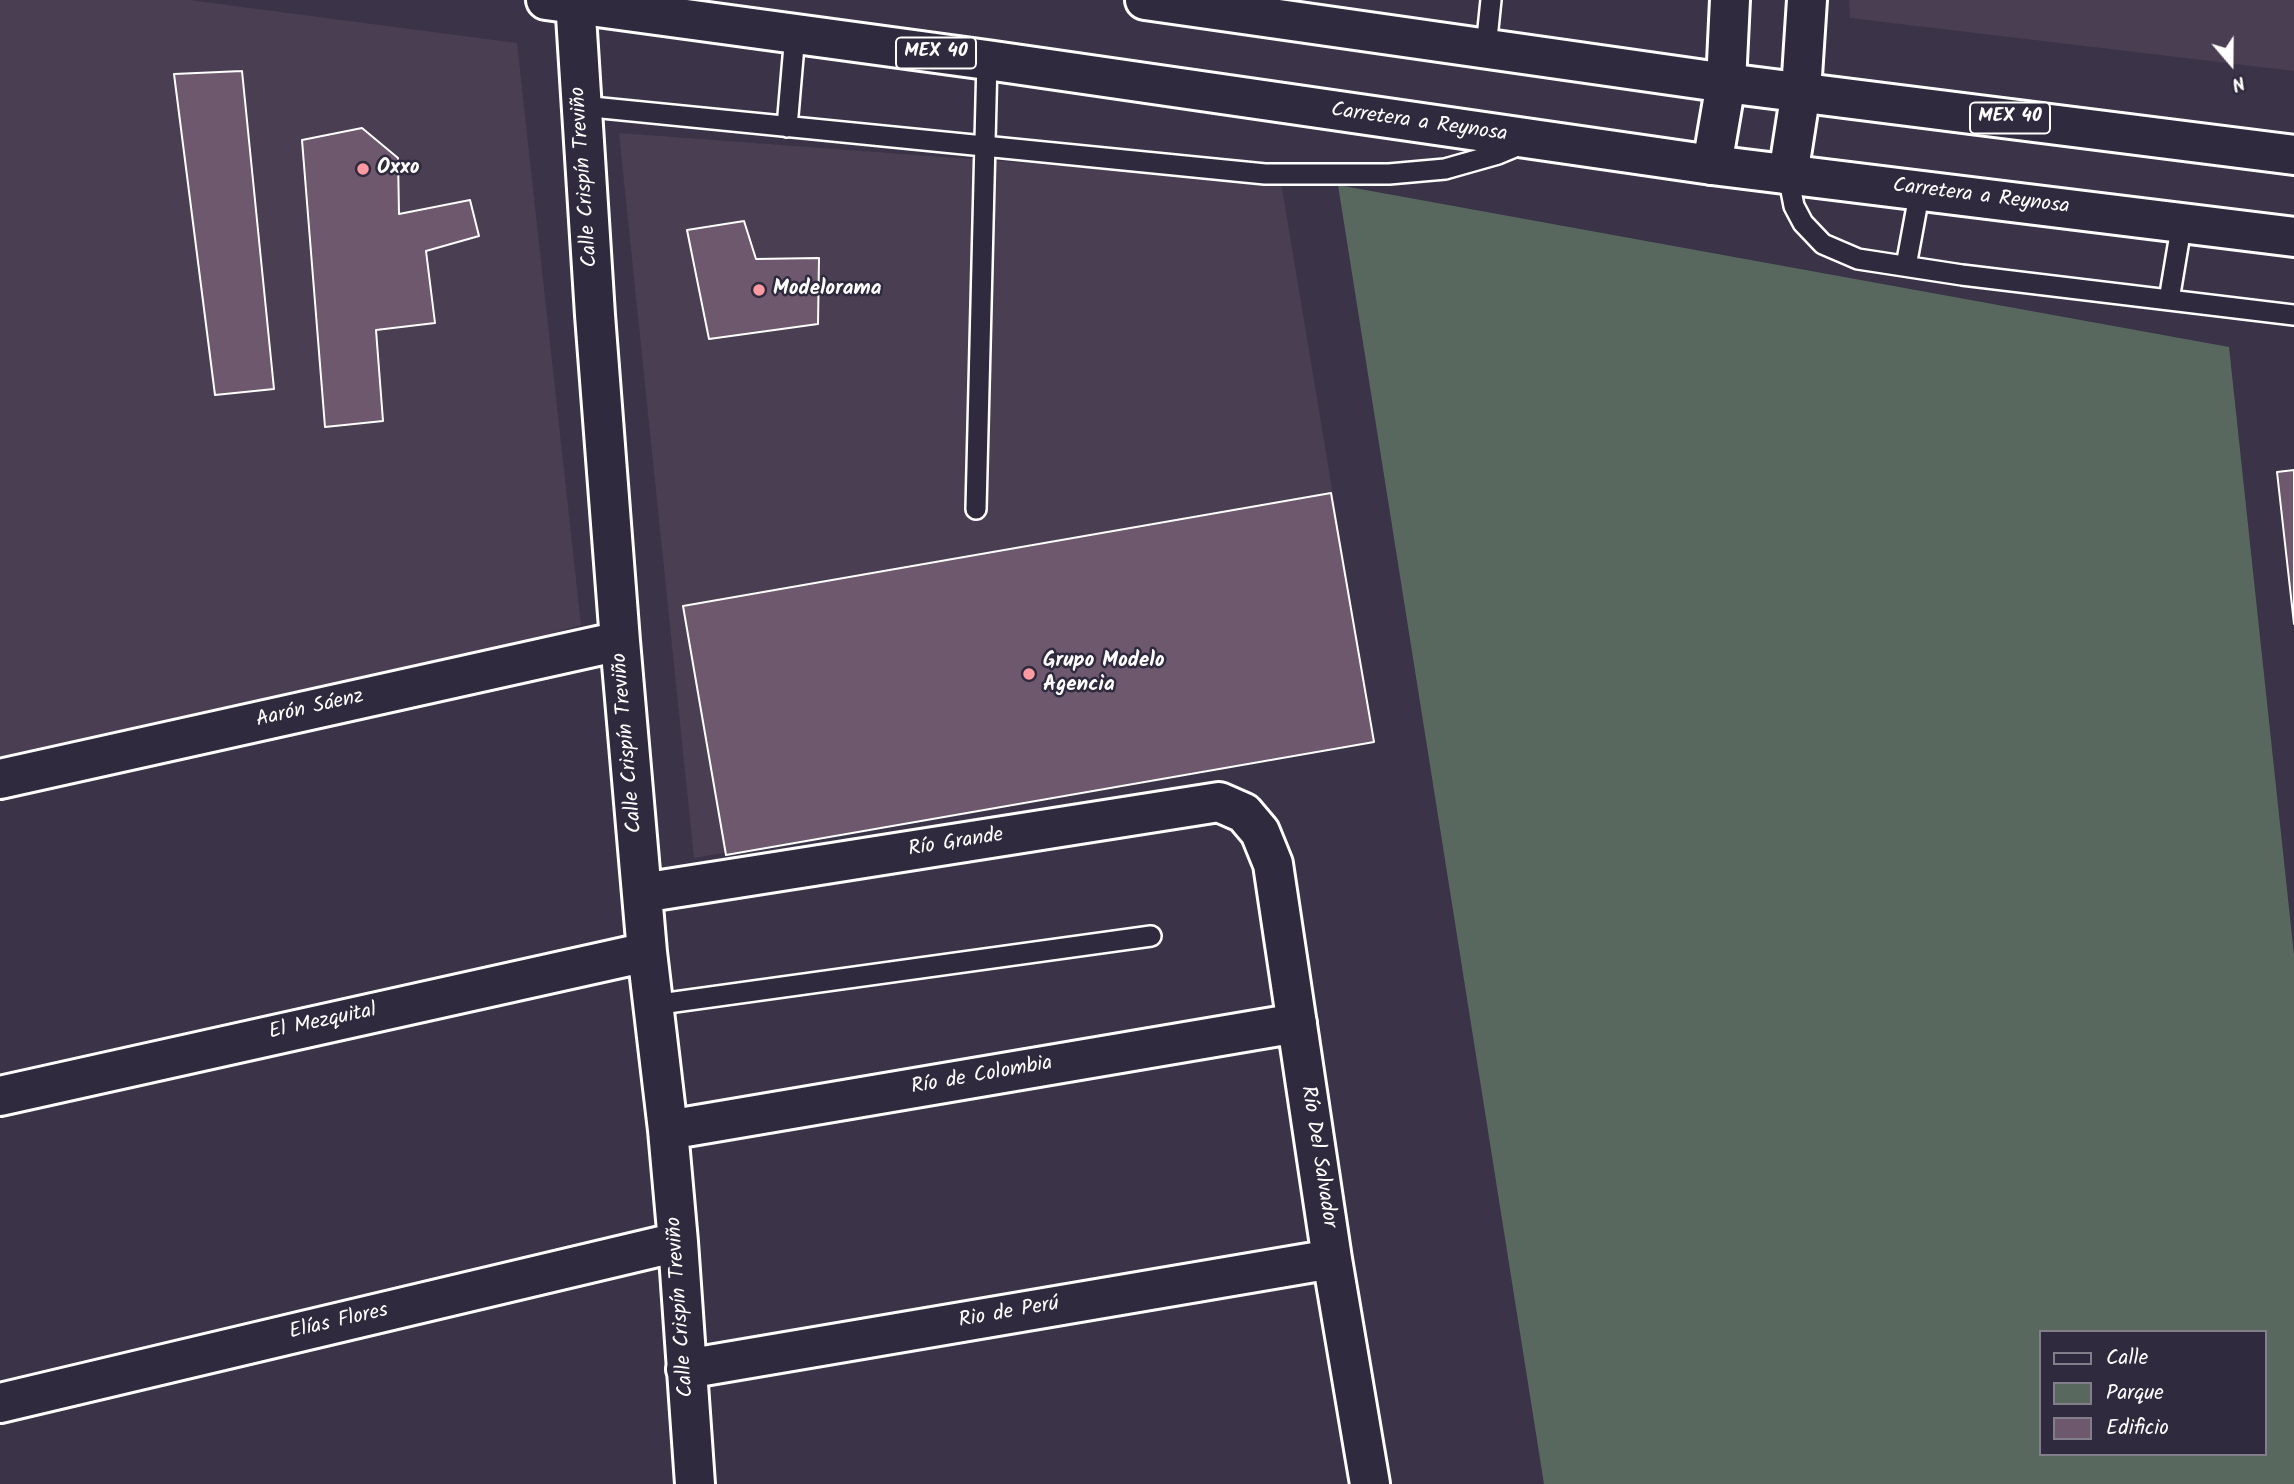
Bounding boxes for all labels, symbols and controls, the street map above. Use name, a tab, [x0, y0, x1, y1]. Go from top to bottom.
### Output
north arrow	[2196, 28, 2266, 98]
road number: MEX 40	[896, 38, 976, 68]
text: N	[2227, 67, 2249, 99]
street label: Calle Crispín Treviño	[567, 86, 605, 268]
street label: Carretera a Reynosa	[1329, 99, 1509, 149]
road number: MEX 40	[1970, 102, 2050, 134]
place label: Oxxo	[377, 156, 419, 182]
marker: Oxxo	[355, 161, 371, 177]
street label: Carretera a Reynosa	[1891, 175, 2071, 221]
place label: Modelorama	[773, 277, 881, 303]
marker: Modelorama	[751, 282, 767, 298]
place label: Grupo Modelo Agencia	[1043, 649, 1164, 699]
street label: Calle Crispín Treviño	[609, 652, 649, 834]
marker: Grupo Modelo Agencia	[1021, 666, 1037, 682]
street label: Aarón Sáenz	[254, 685, 366, 735]
street label: Río Grande	[907, 824, 1005, 864]
street label: El Mezquital	[267, 999, 379, 1047]
street label: Río de Colombia	[909, 1052, 1055, 1102]
street label: Río Del Salvador	[1293, 1084, 1341, 1230]
street label: Calle Crispín Treviño	[663, 1216, 701, 1398]
street label: Rio de Perú	[957, 1293, 1061, 1335]
street label: Elías Flores	[287, 1299, 391, 1347]
legend	[2038, 1330, 2266, 1456]
text: Calle	[2106, 1342, 2148, 1375]
text: Parque	[2106, 1377, 2164, 1410]
text: Edificio	[2106, 1412, 2169, 1445]

